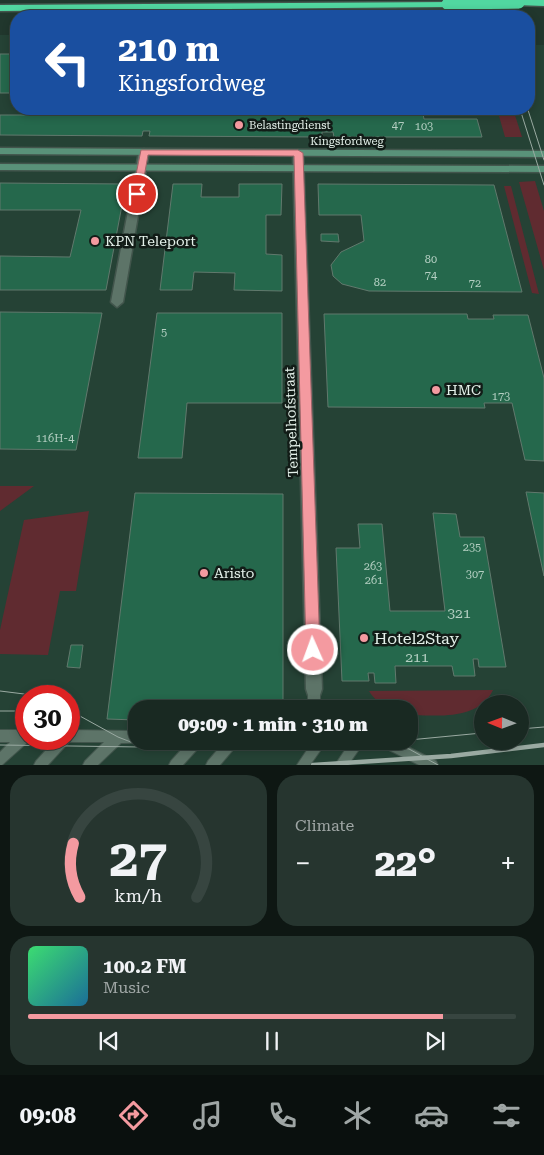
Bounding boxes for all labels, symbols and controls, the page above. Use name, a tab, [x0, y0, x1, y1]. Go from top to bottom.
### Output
text: 210 m	[118, 29, 219, 70]
icon: left	[35, 30, 100, 95]
text: Kingsfordweg	[118, 71, 265, 96]
marker: Belastingdienst	[233, 119, 245, 131]
place label: Belastingdienst	[249, 119, 331, 132]
house number: 47	[392, 119, 404, 132]
house number: 103	[415, 120, 433, 133]
street label: Kingsfordweg	[310, 135, 384, 148]
pin	[116, 173, 158, 215]
icon: arrive	[123, 180, 151, 208]
place label: KPN Teleport	[105, 233, 196, 249]
marker: KPN Teleport	[89, 235, 101, 247]
house number: 80	[425, 253, 437, 266]
house number: 74	[425, 269, 438, 282]
house number: 82	[374, 276, 386, 289]
house number: 72	[469, 277, 481, 290]
house number: 5	[161, 326, 167, 339]
street label: Tempelhofstraat	[281, 367, 301, 477]
place label: HMC	[446, 382, 481, 398]
marker: HMC	[430, 384, 442, 396]
house number: 173	[492, 390, 510, 403]
house number: 116H-4	[36, 432, 75, 445]
house number: 235	[463, 541, 481, 554]
house number: 263	[364, 560, 382, 573]
place label: Aristo	[214, 565, 254, 581]
marker: Aristo	[198, 567, 210, 579]
house number: 307	[466, 568, 484, 581]
house number: 261	[365, 574, 383, 587]
house number: 321	[447, 605, 471, 621]
position arrow	[286, 623, 338, 675]
place label: Hotel2Stay	[374, 629, 459, 648]
marker: Hotel2Stay	[358, 632, 370, 644]
house number: 211	[405, 649, 429, 665]
speed limit sign: 30	[15, 685, 80, 750]
north arrow	[474, 695, 529, 750]
map controls	[474, 695, 529, 750]
text: 09:09 · 1 min · 310 m	[178, 713, 368, 736]
text: Climate	[295, 816, 354, 835]
text: 27	[109, 828, 168, 889]
text: 22°	[375, 841, 436, 885]
text: −	[295, 847, 311, 880]
text: +	[500, 847, 516, 880]
text: km/h	[115, 885, 163, 906]
text: 100.2 FM	[103, 955, 186, 978]
text: Music	[103, 978, 150, 997]
icon: previous	[95, 1027, 123, 1055]
icon: pause	[258, 1027, 286, 1055]
icon: next	[421, 1027, 449, 1055]
icon: directions	[116, 1098, 151, 1133]
icon: music	[190, 1098, 225, 1133]
icon: phone	[265, 1098, 300, 1133]
icon: climate	[340, 1098, 375, 1133]
icon: car	[414, 1098, 449, 1133]
icon: filters	[489, 1098, 524, 1133]
text: 09:08	[20, 1103, 76, 1128]

